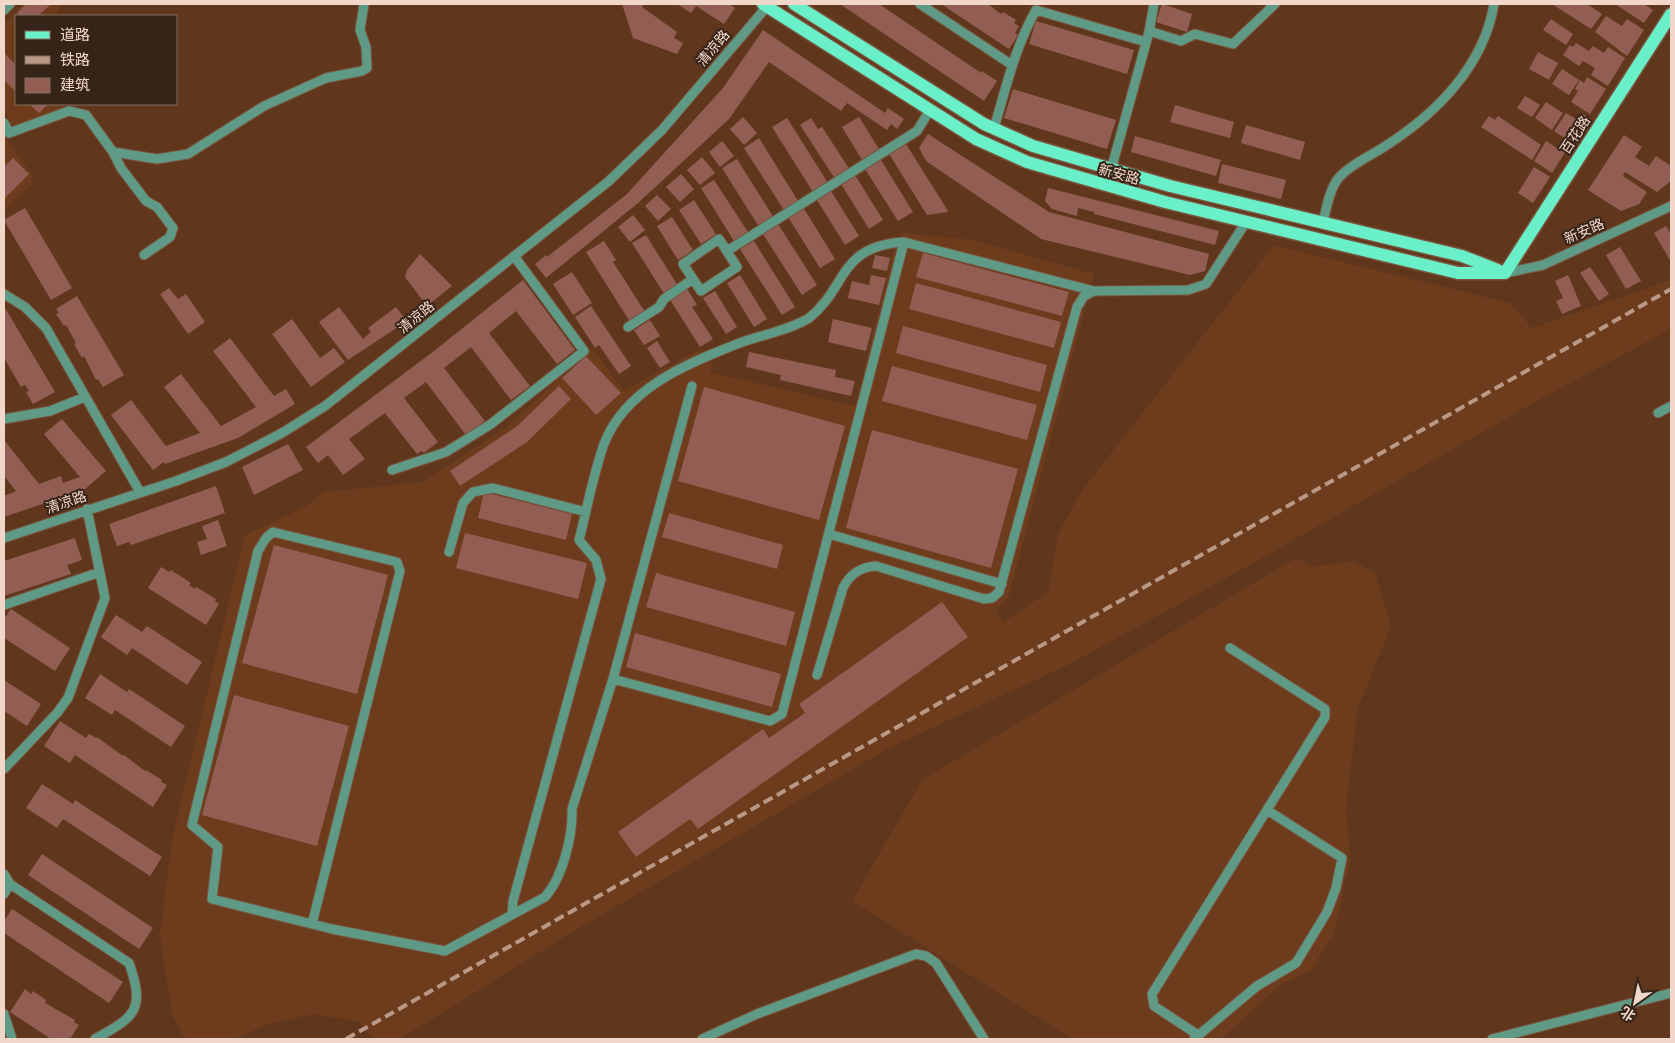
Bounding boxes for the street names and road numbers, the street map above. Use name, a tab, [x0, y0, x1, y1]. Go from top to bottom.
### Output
street label: 清凉路	[692, 25, 734, 71]
street label: 百花路	[1555, 112, 1595, 158]
street label: 新安路	[1096, 159, 1142, 189]
street label: 新安路	[1561, 213, 1607, 249]
street label: 清凉路	[393, 296, 439, 338]
street label: 清凉路	[43, 486, 89, 518]

